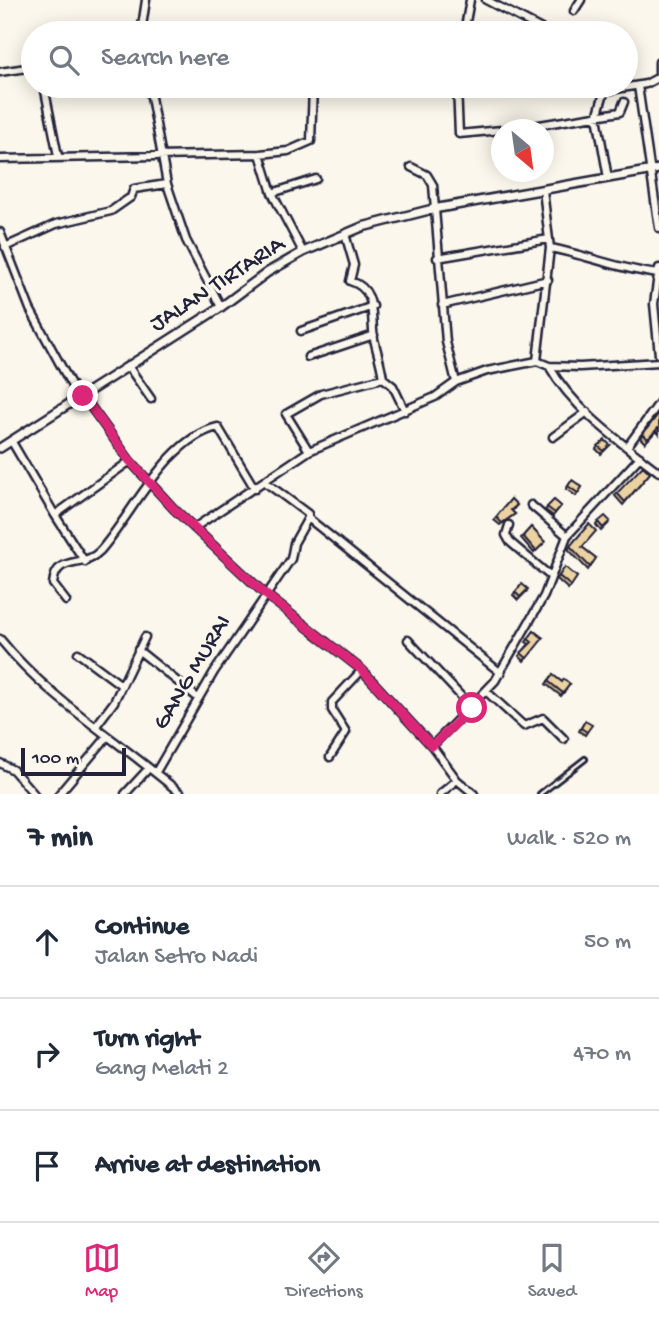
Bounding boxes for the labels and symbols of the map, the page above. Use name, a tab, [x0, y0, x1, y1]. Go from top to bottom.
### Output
north arrow	[491, 119, 554, 182]
street label: JALAN TIRTARIA	[145, 230, 292, 339]
route end	[67, 380, 98, 411]
street label: GANG MURAI	[147, 610, 239, 736]
route start	[456, 692, 487, 723]
scale bar	[21, 745, 126, 777]

